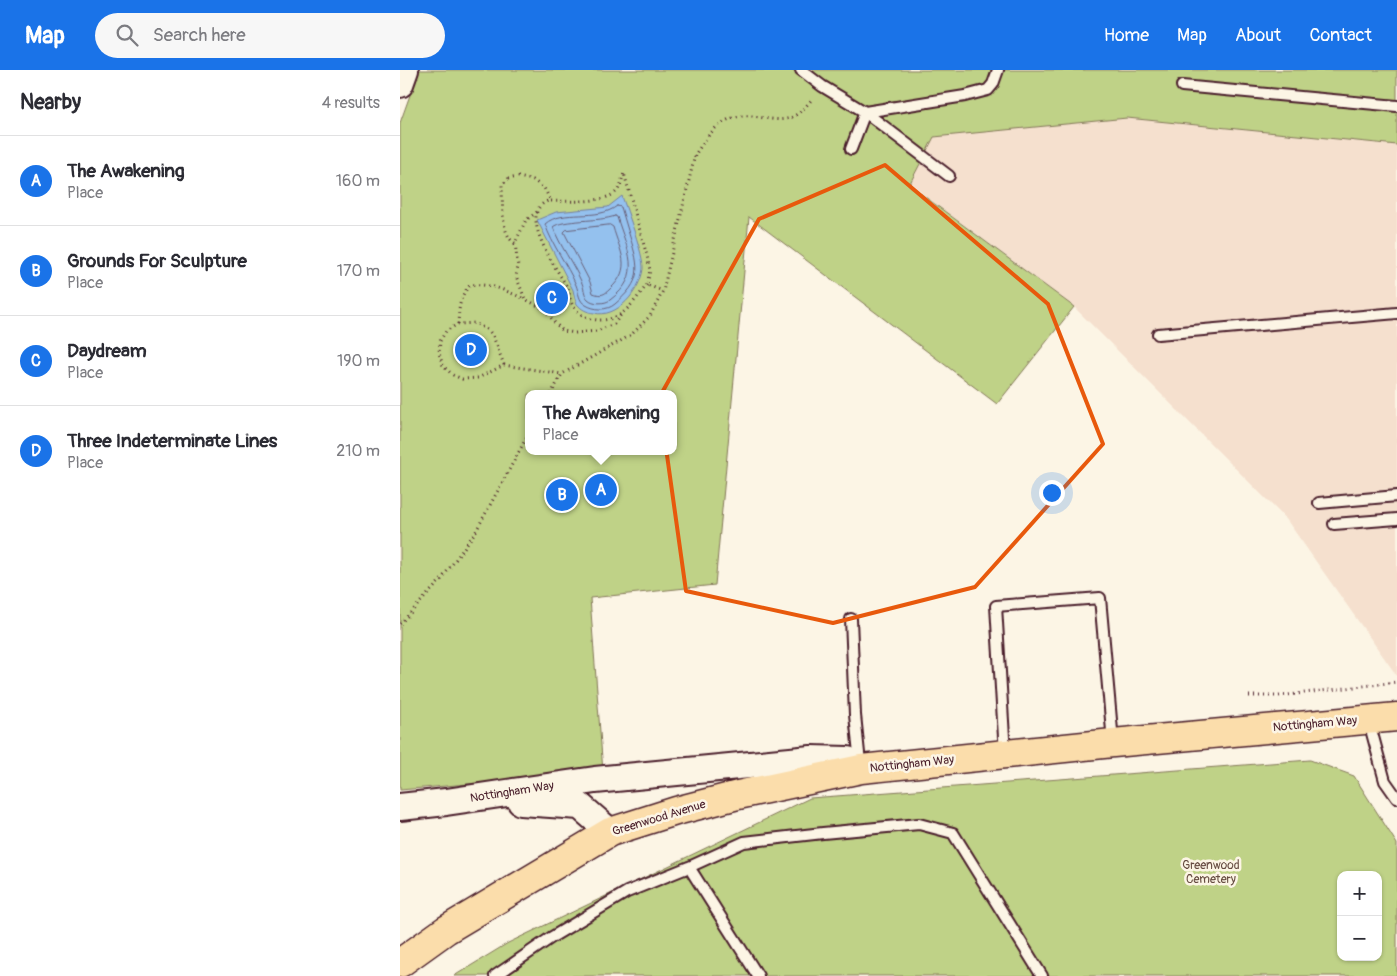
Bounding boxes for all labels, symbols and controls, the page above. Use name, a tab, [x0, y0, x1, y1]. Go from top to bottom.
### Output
search box	[95, 13, 445, 58]
text: Map	[25, 21, 65, 50]
icon: search	[113, 21, 141, 49]
text: Search here	[153, 23, 246, 47]
text: Home	[1104, 24, 1149, 47]
text: Map	[1177, 24, 1207, 47]
text: About	[1235, 24, 1281, 47]
text: Contact	[1309, 24, 1372, 47]
text: Nearby	[20, 89, 81, 116]
text: 4 results	[322, 93, 380, 113]
text: The Awakening	[67, 159, 185, 183]
text: A	[31, 171, 41, 191]
text: 160 m	[336, 171, 380, 191]
text: Place	[67, 183, 103, 203]
text: Grounds For Sculpture	[67, 249, 247, 273]
text: B	[31, 261, 41, 281]
text: 170 m	[337, 261, 380, 281]
text: Place	[67, 273, 103, 293]
pin: C	[536, 279, 568, 317]
pin: D	[455, 331, 487, 369]
text: Daydream	[67, 339, 147, 363]
text: C	[31, 351, 41, 371]
text: 190 m	[337, 351, 380, 371]
text: Place	[67, 363, 103, 383]
popup	[525, 390, 677, 455]
text: The Awakening	[542, 401, 660, 425]
text: Place	[542, 425, 578, 445]
text: Three Indeterminate Lines	[67, 429, 277, 453]
text: D	[31, 441, 41, 461]
text: 210 m	[336, 441, 380, 461]
text: Place	[67, 453, 103, 473]
pin: A	[585, 471, 617, 509]
pin: B	[546, 476, 578, 514]
your location	[1039, 480, 1065, 506]
street label: Nottingham Way	[1272, 713, 1358, 735]
street label: Nottingham Way	[869, 752, 955, 776]
street label: Nottingham Way	[469, 778, 555, 806]
street label: Greenwood Avenue	[611, 797, 708, 839]
park label: Greenwood Cemetery	[1182, 858, 1240, 887]
map controls	[1337, 871, 1382, 961]
button: +	[1337, 871, 1382, 916]
button: −	[1337, 916, 1382, 961]

